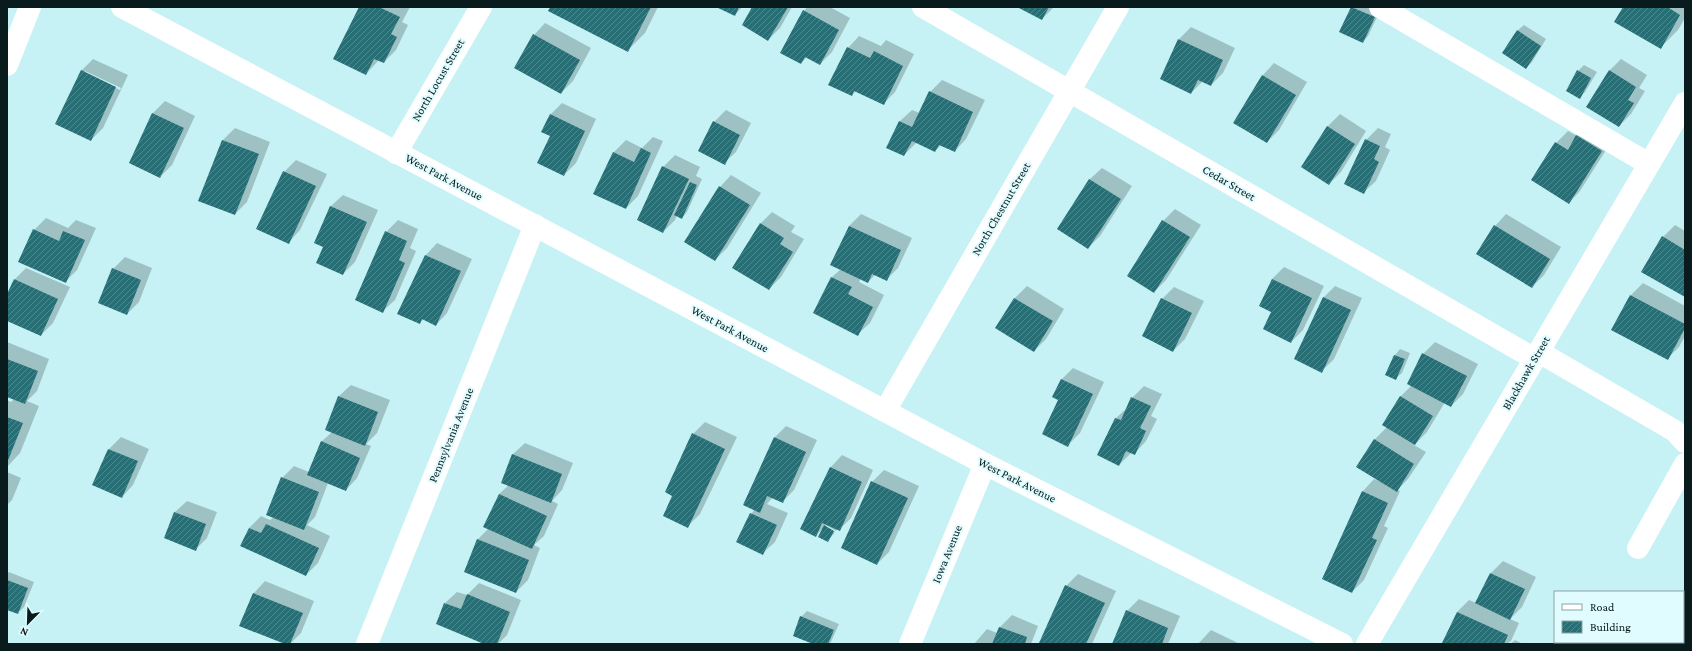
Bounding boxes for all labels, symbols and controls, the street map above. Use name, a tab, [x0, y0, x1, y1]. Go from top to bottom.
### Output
street label: North Locust Street	[409, 35, 468, 124]
street label: West Park Avenue	[403, 151, 485, 203]
street label: North Chestnut Street	[969, 159, 1034, 258]
street label: Cedar Street	[1200, 162, 1259, 204]
street label: West Park Avenue	[689, 303, 771, 355]
street label: Blackhawk Street	[1499, 333, 1553, 412]
street label: Pennsylvania Avenue	[426, 386, 476, 484]
street label: West Park Avenue	[976, 454, 1058, 506]
street label: Iowa Avenue	[929, 523, 965, 585]
legend	[1554, 591, 1684, 643]
text: Road	[1590, 600, 1615, 614]
north arrow	[8, 603, 48, 643]
text: Building	[1590, 620, 1631, 634]
text: N	[18, 625, 30, 639]

